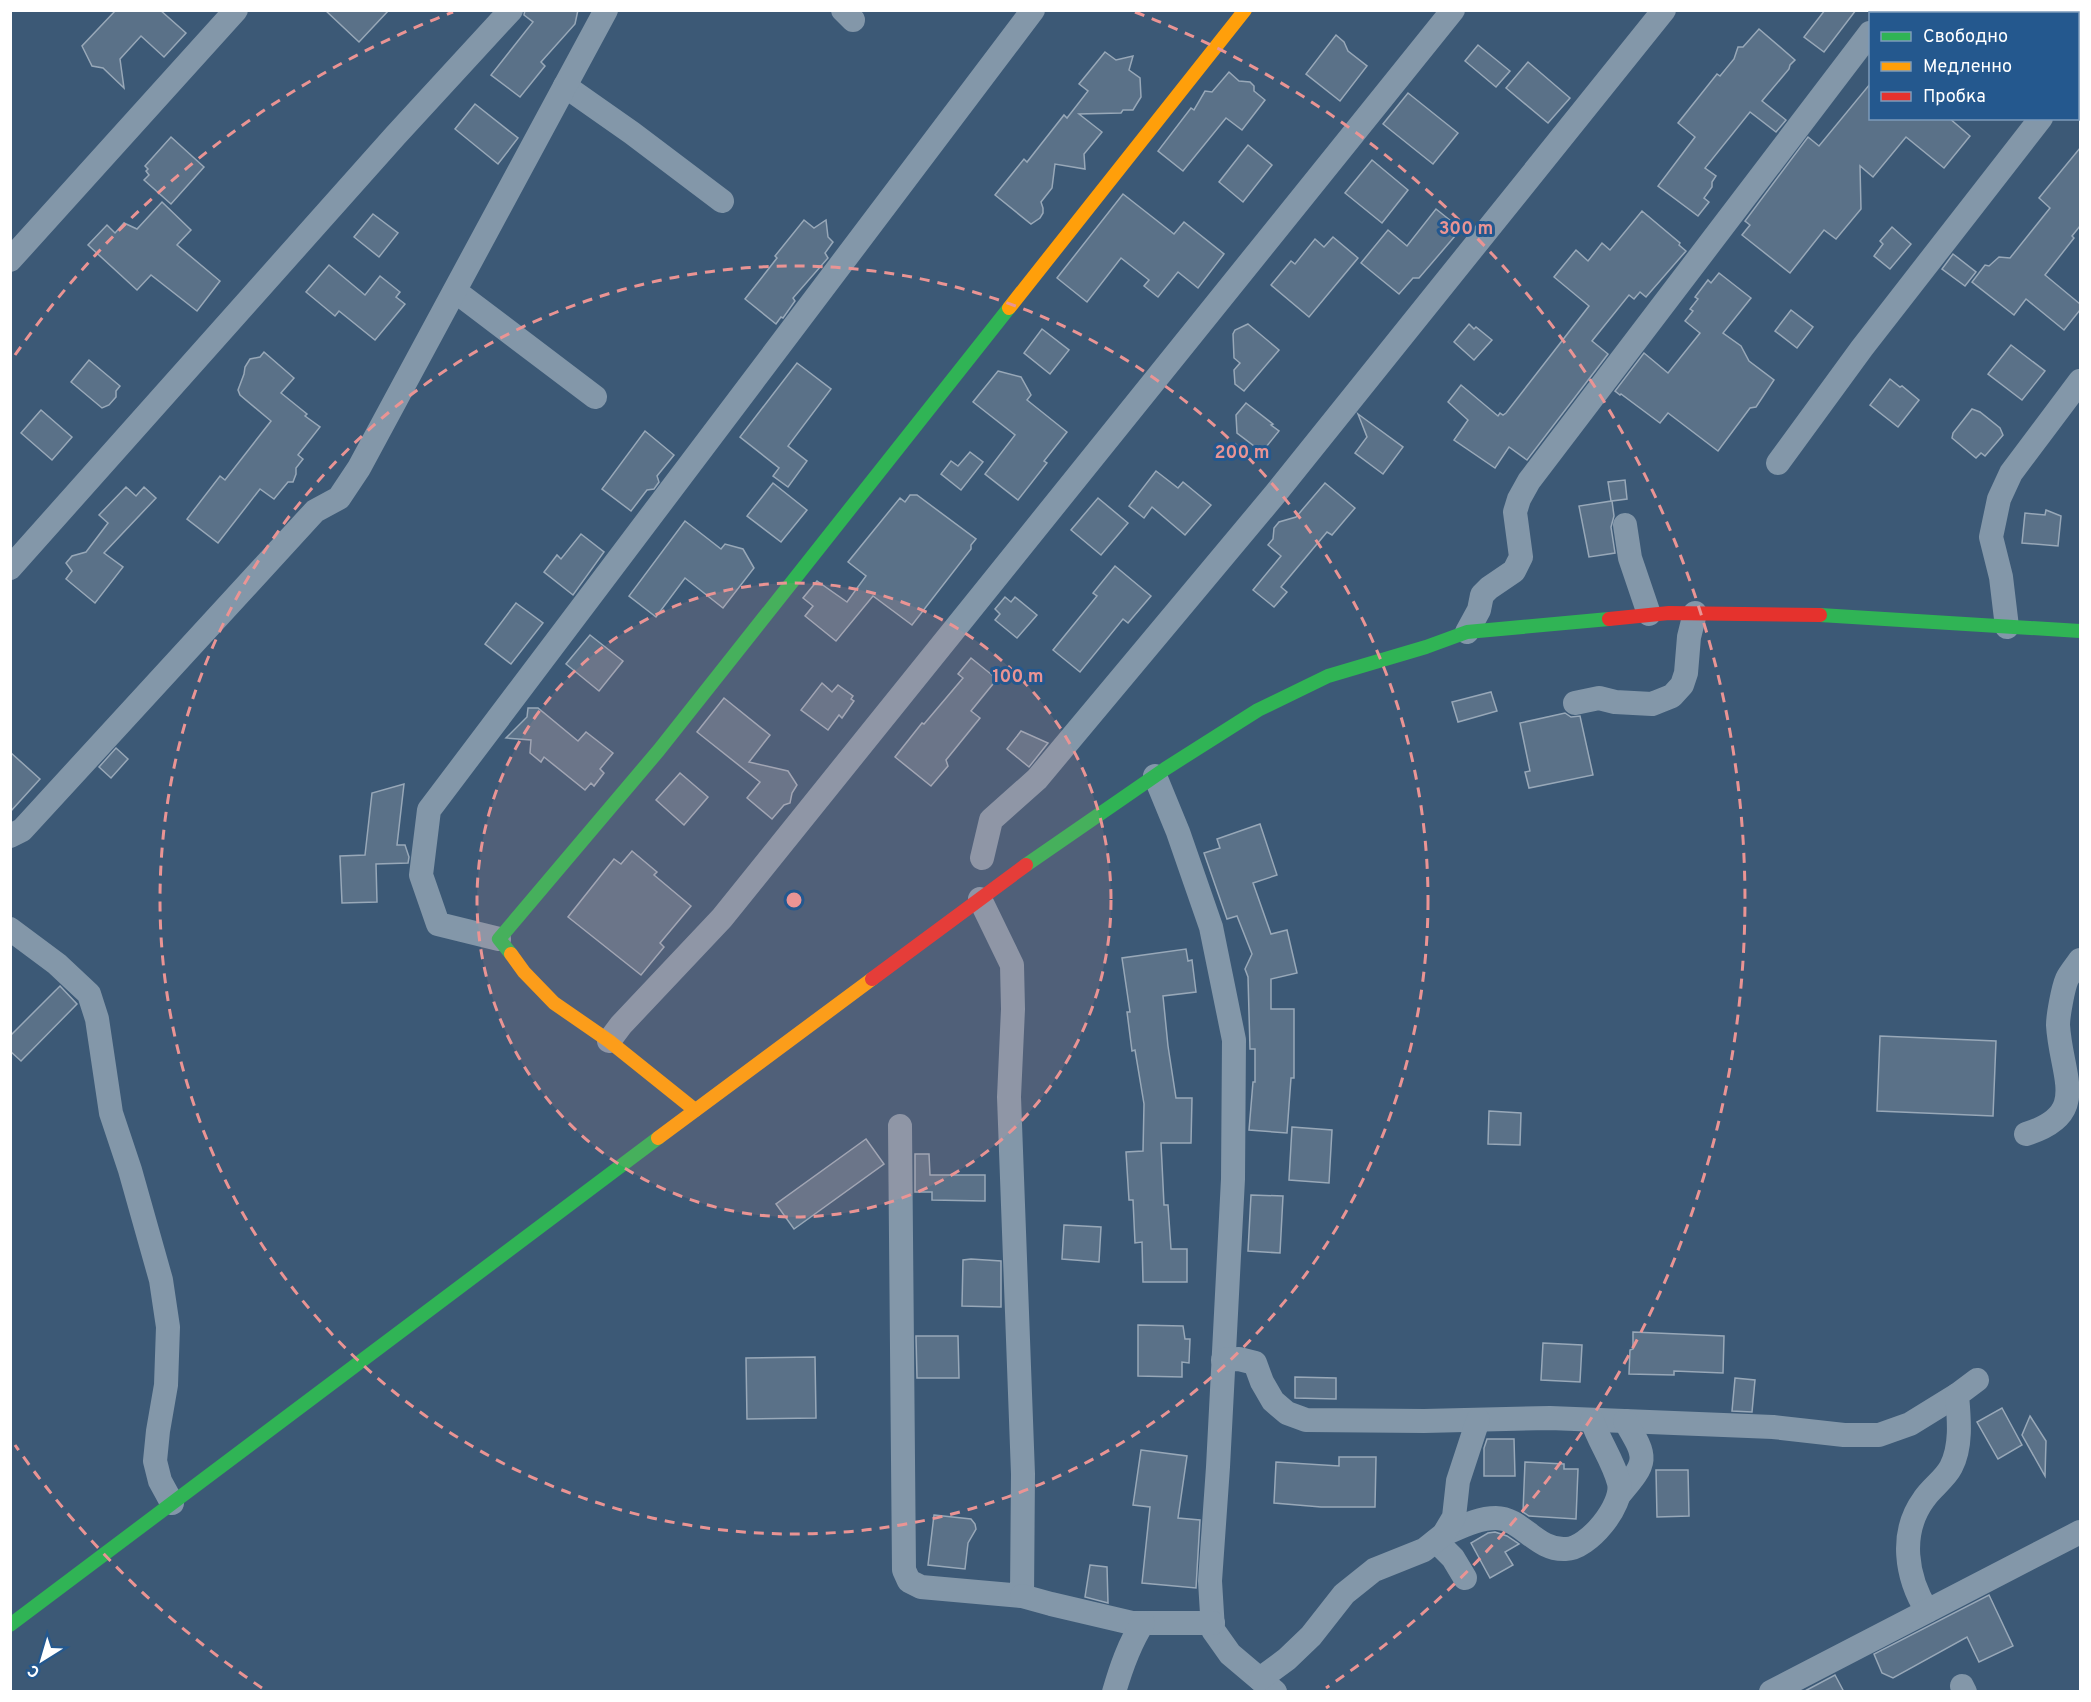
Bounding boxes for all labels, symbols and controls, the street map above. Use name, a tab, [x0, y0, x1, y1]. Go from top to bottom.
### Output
legend	[1869, 12, 2079, 120]
text: Свободно	[1923, 26, 2008, 49]
text: Медленно	[1923, 56, 2012, 79]
text: Пробка	[1923, 86, 1986, 109]
text: 300 m	[1439, 218, 1493, 241]
text: 200 m	[1214, 442, 1270, 465]
text: 100 m	[992, 666, 1044, 689]
centre of rings	[784, 890, 804, 910]
north arrow	[12, 1630, 72, 1690]
text: С	[24, 1659, 44, 1681]

